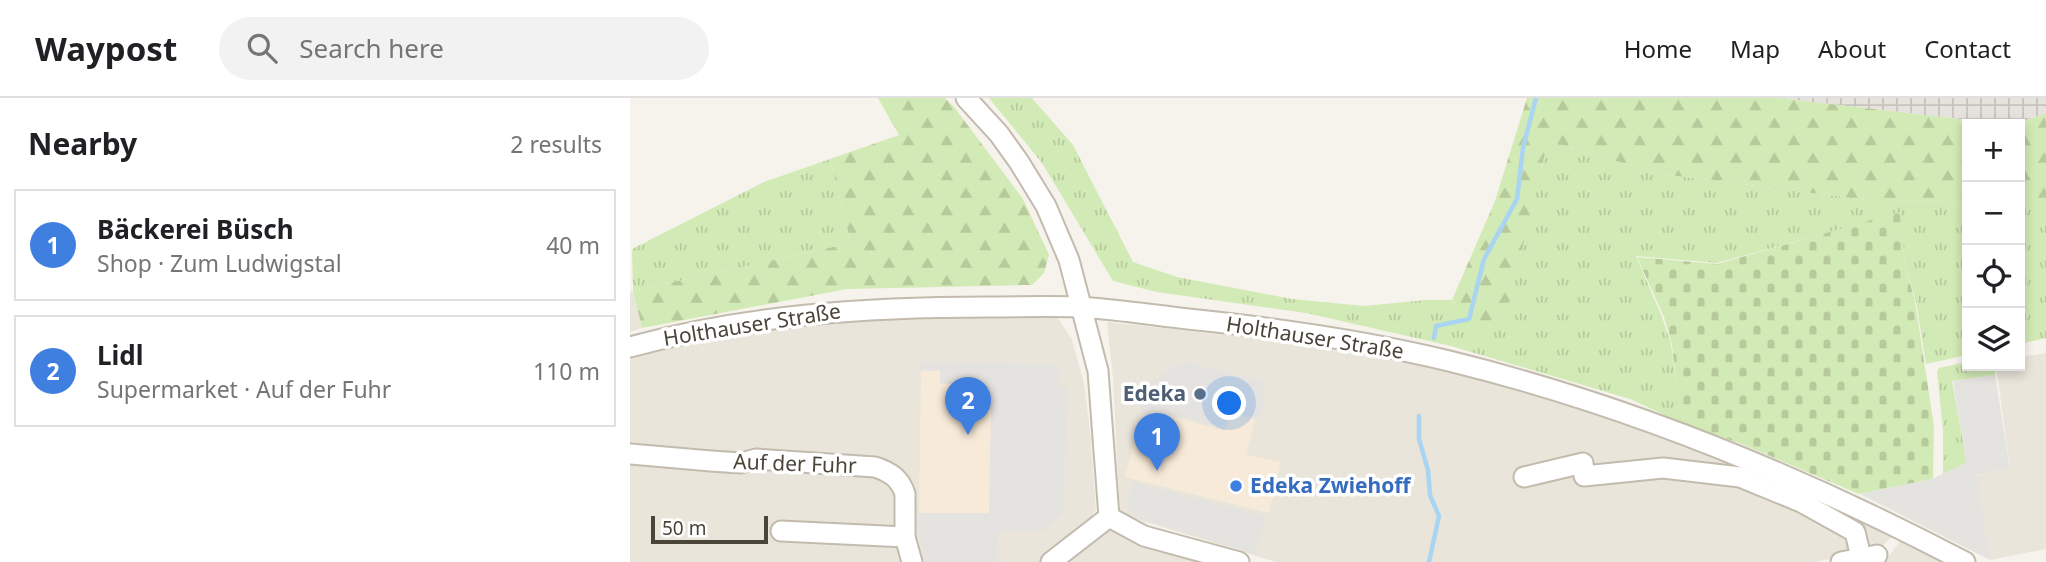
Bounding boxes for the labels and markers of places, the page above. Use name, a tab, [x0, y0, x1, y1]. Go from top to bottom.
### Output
pin: 2	[945, 377, 991, 435]
place label: Edeka	[1123, 379, 1186, 407]
marker: Edeka	[1192, 386, 1208, 402]
pin: 1	[1134, 413, 1180, 471]
place label: Edeka Zwiehoff	[1250, 471, 1412, 499]
marker: Edeka Zwiehoff	[1228, 478, 1244, 494]

